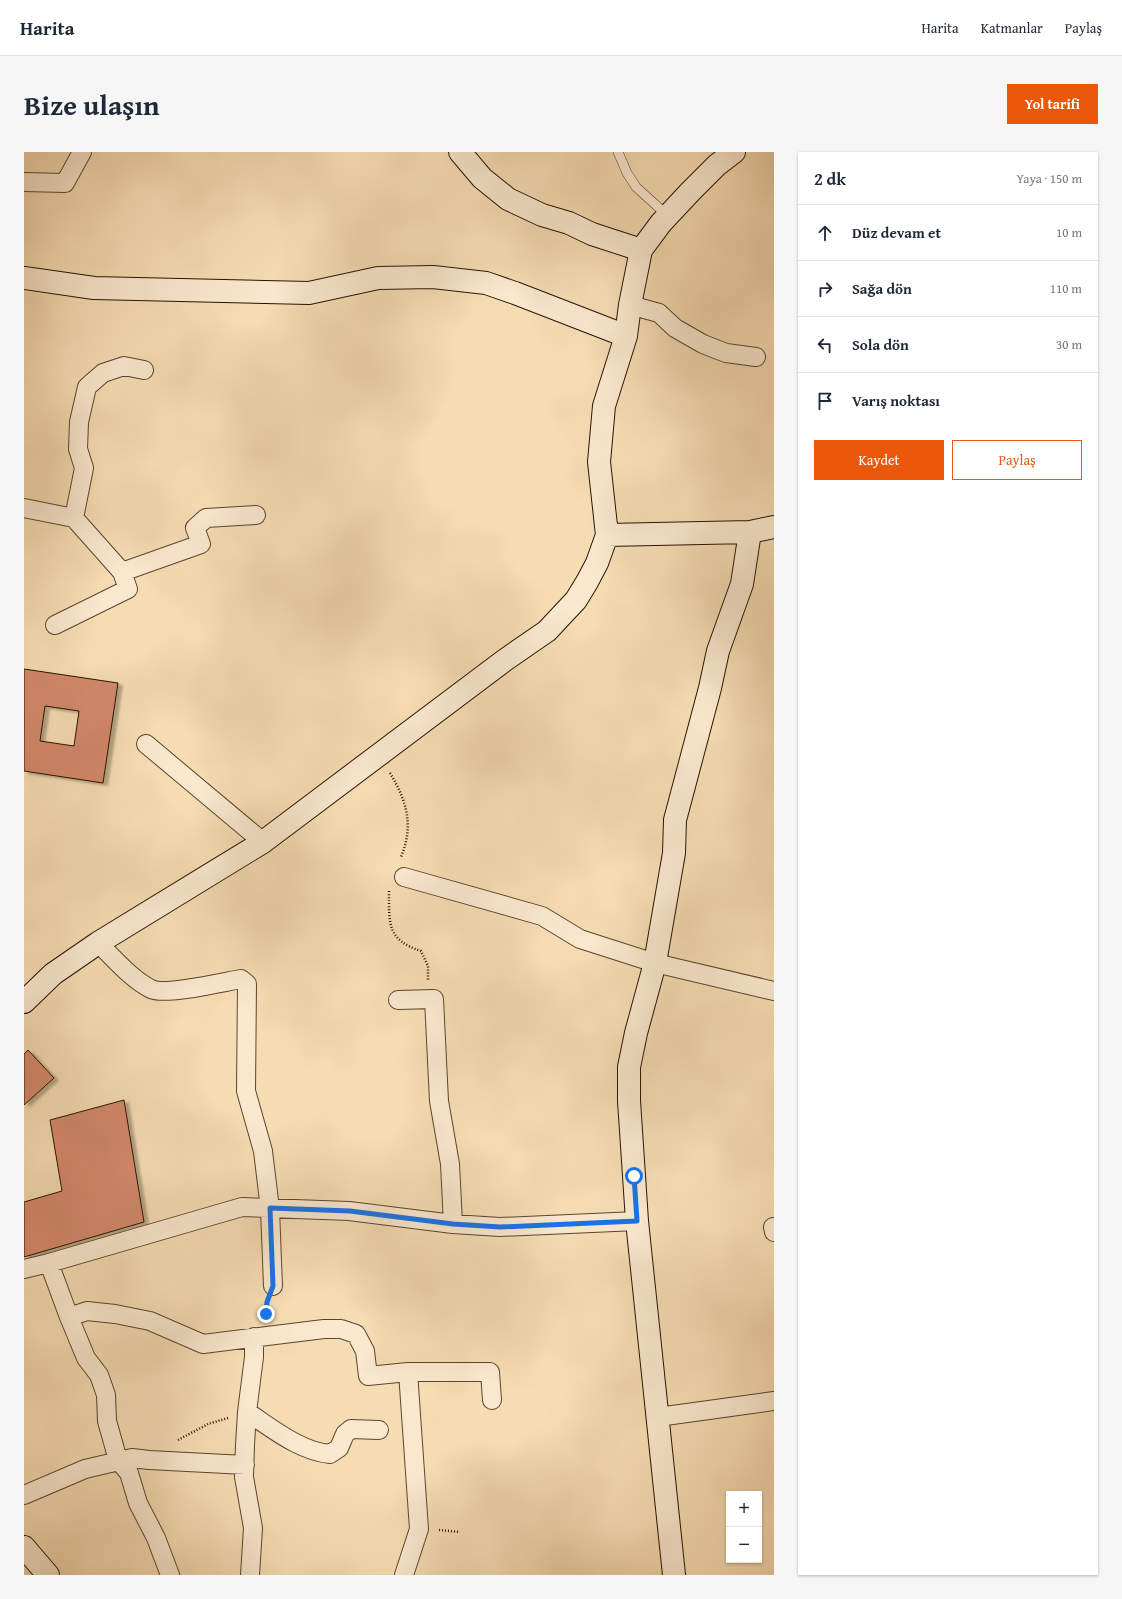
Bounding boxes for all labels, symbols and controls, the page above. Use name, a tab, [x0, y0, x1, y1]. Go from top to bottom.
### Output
text: Harita	[20, 14, 74, 42]
text: Harita	[922, 18, 959, 38]
text: Katmanlar	[981, 18, 1043, 38]
text: Paylaş	[1065, 18, 1102, 38]
text: Bize ulaşın	[24, 84, 160, 125]
button: Yol tarifi	[1007, 84, 1098, 124]
text: 2 dk	[814, 166, 846, 191]
text: Yaya · 150 m	[1016, 169, 1082, 188]
icon: ahead	[814, 222, 836, 244]
text: Düz devam et	[852, 222, 941, 243]
text: 10 m	[1056, 223, 1082, 242]
icon: right	[814, 278, 836, 300]
text: Sağa dön	[852, 278, 912, 299]
text: 110 m	[1050, 279, 1082, 298]
icon: left	[814, 334, 836, 356]
text: Sola dön	[852, 334, 909, 355]
text: 30 m	[1056, 335, 1082, 354]
icon: arrive	[814, 390, 836, 412]
text: Varış noktası	[852, 390, 940, 411]
button: Kaydet	[814, 440, 944, 480]
button: Paylaş	[952, 440, 1082, 480]
route start	[625, 1167, 643, 1185]
route end	[257, 1305, 275, 1323]
map controls	[726, 1491, 762, 1563]
button: +	[726, 1491, 762, 1527]
button: −	[726, 1527, 762, 1563]

